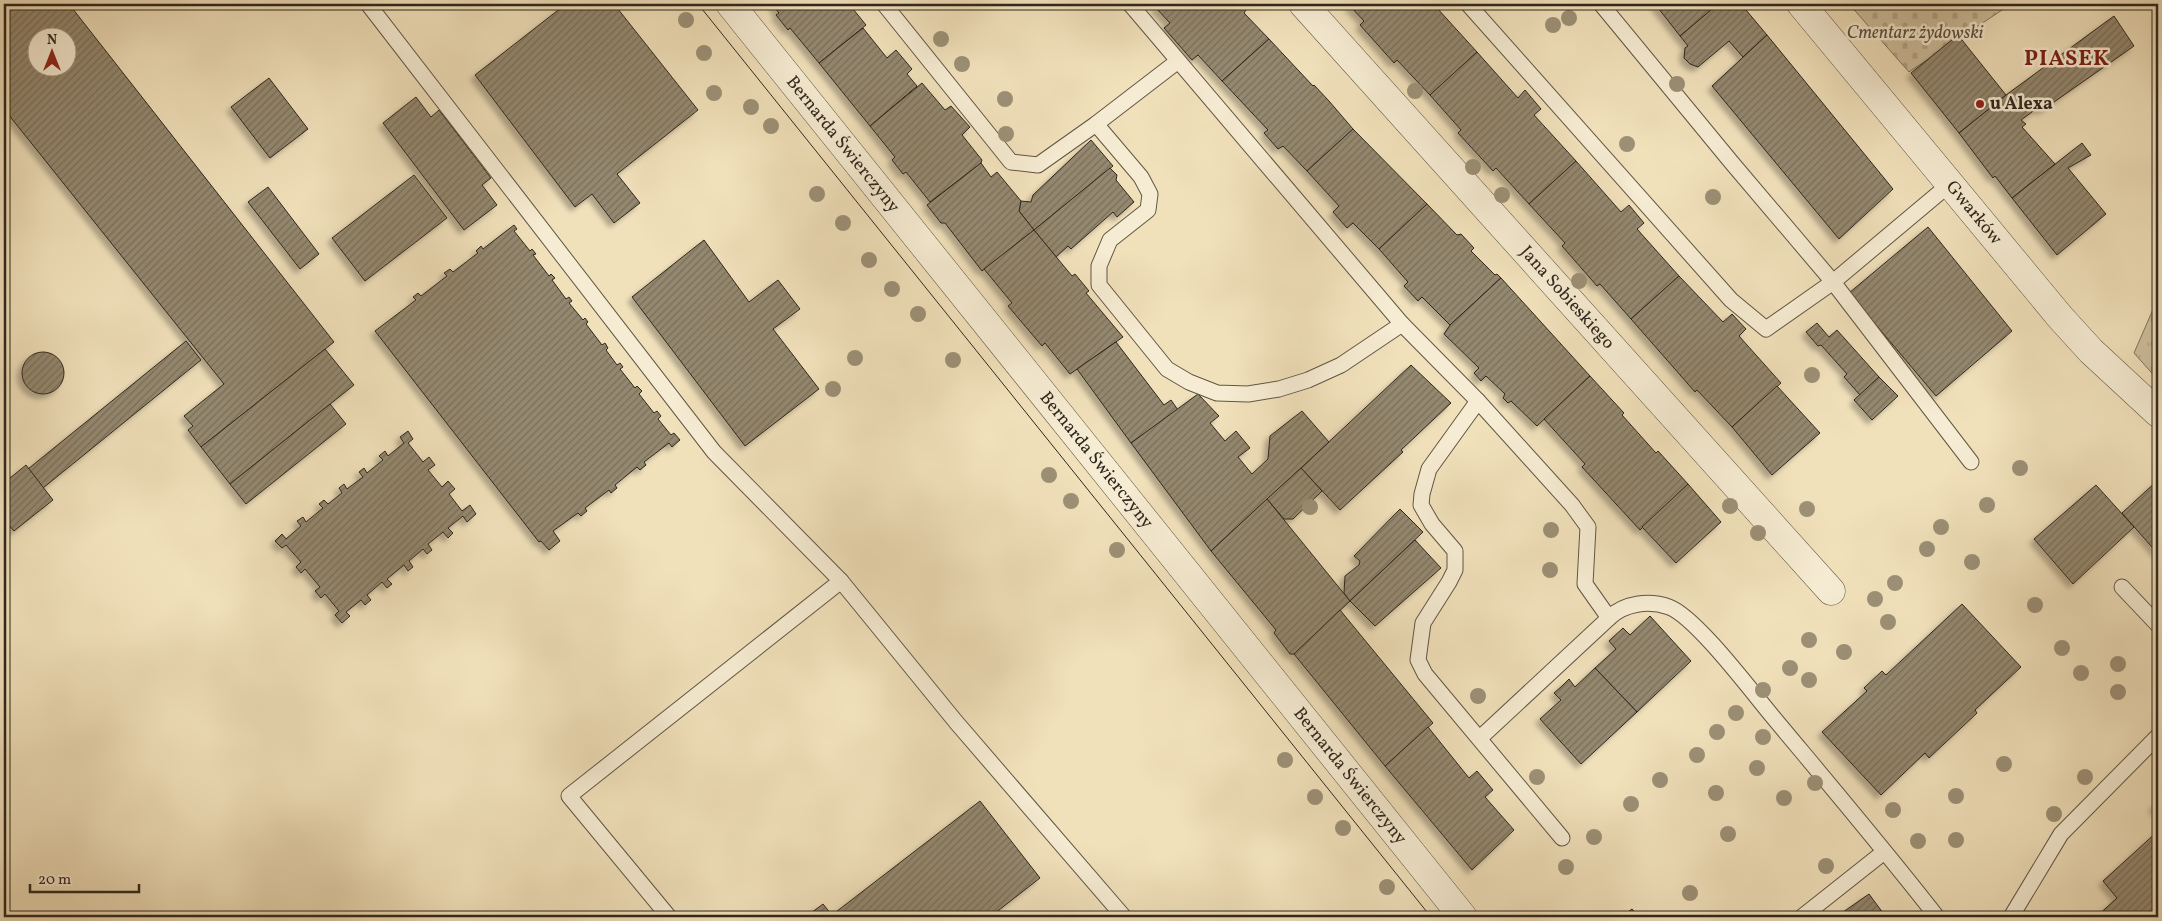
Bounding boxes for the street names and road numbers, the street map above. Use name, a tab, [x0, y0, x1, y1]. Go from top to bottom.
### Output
street label: Bernarda Świerczyny	[780, 71, 906, 218]
street label: Gwarków	[1940, 175, 2008, 250]
street label: Jana Sobieskiego	[1514, 240, 1620, 355]
street label: Bernarda Świerczyny	[1033, 386, 1159, 534]
street label: Bernarda Świerczyny	[1287, 702, 1413, 850]

